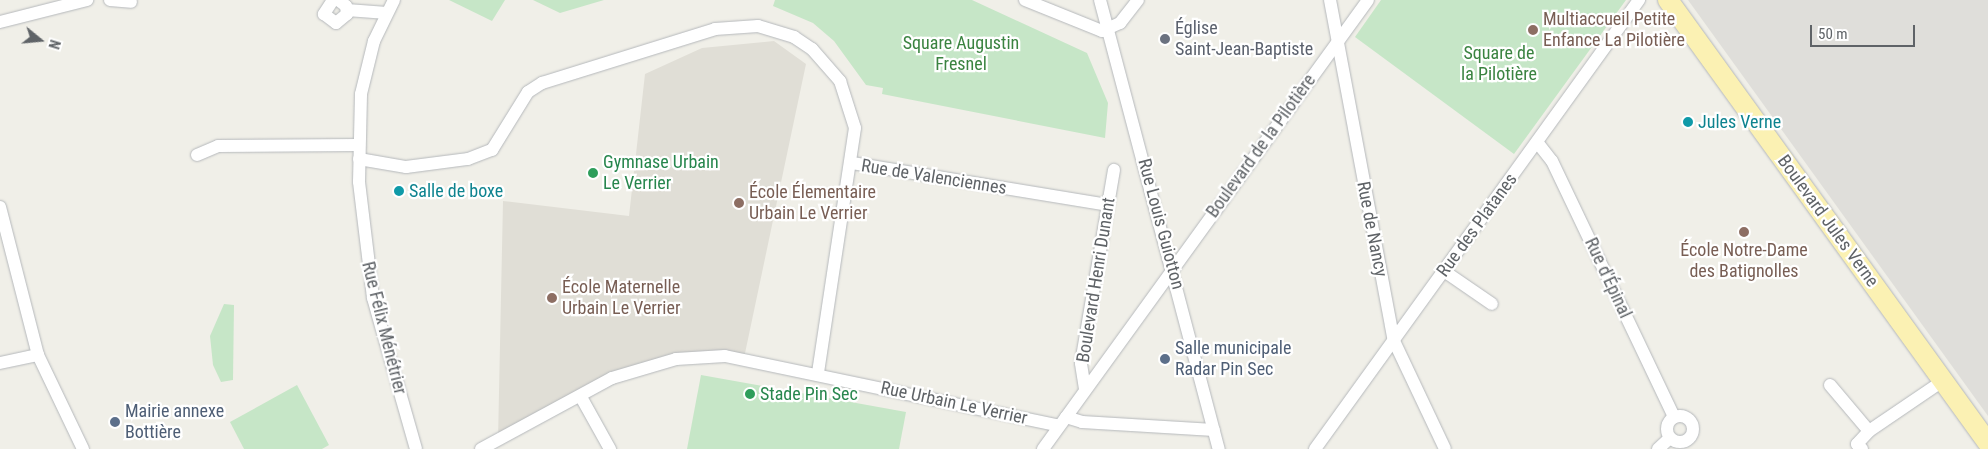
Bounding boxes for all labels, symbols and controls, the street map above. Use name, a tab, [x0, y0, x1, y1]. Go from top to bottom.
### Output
place label: Multiaccueil Petite Enfance La Pilotière	[1543, 9, 1685, 52]
north arrow	[15, 15, 65, 65]
scale bar	[1813, 15, 1918, 47]
place label: Église Saint-Jean-Baptiste	[1175, 18, 1313, 60]
marker: Multiaccueil Petite Enfance La Pilotière	[1527, 24, 1539, 36]
text: 50 m	[1818, 25, 1848, 43]
park label: Square Augustin Fresnel	[903, 33, 1019, 76]
marker: Église Saint-Jean-Baptiste	[1159, 33, 1171, 45]
text: N	[45, 38, 63, 51]
park label: Square de la Pilotière	[1461, 43, 1537, 86]
street label: Boulevard de la Pilotière	[1202, 70, 1320, 222]
place label: Jules Verne	[1698, 111, 1781, 133]
marker: Jules Verne	[1682, 116, 1694, 128]
street label: Boulevard Jules Verne	[1773, 151, 1883, 291]
place label: Gymnase Urbain Le Verrier	[603, 152, 719, 194]
street label: Rue de Valenciennes	[860, 155, 1008, 199]
street label: Rue Louis Guiotton	[1133, 156, 1189, 292]
marker: Gymnase Urbain Le Verrier	[587, 167, 599, 179]
street label: Rue des Platanes	[1432, 169, 1522, 281]
place label: Salle de boxe	[409, 180, 503, 202]
street label: Rue de Nancy	[1352, 180, 1392, 278]
place label: École Élementaire Urbain Le Verrier	[749, 182, 876, 224]
marker: Salle de boxe	[393, 185, 405, 197]
street label: Boulevard Henri Dunant	[1072, 196, 1120, 364]
marker: École Élementaire Urbain Le Verrier	[733, 197, 745, 209]
marker: École Notre-Dame des Batignolles	[1738, 226, 1750, 238]
street label: Rue d'Épinal	[1580, 234, 1636, 322]
place label: École Notre-Dame des Batignolles	[1680, 240, 1808, 282]
street label: Rue Félix Ménétrier	[357, 259, 411, 397]
place label: École Maternelle Urbain Le Verrier	[562, 277, 680, 320]
marker: École Maternelle Urbain Le Verrier	[546, 292, 558, 304]
place label: Salle municipale Radar Pin Sec	[1175, 338, 1291, 380]
marker: Salle municipale Radar Pin Sec	[1159, 353, 1171, 365]
street label: Rue Urbain Le Verrier	[879, 377, 1029, 429]
place label: Stade Pin Sec	[760, 383, 858, 405]
marker: Stade Pin Sec	[744, 388, 756, 400]
place label: Mairie annexe Bottière	[125, 401, 224, 444]
marker: Mairie annexe Bottière	[109, 416, 121, 428]

